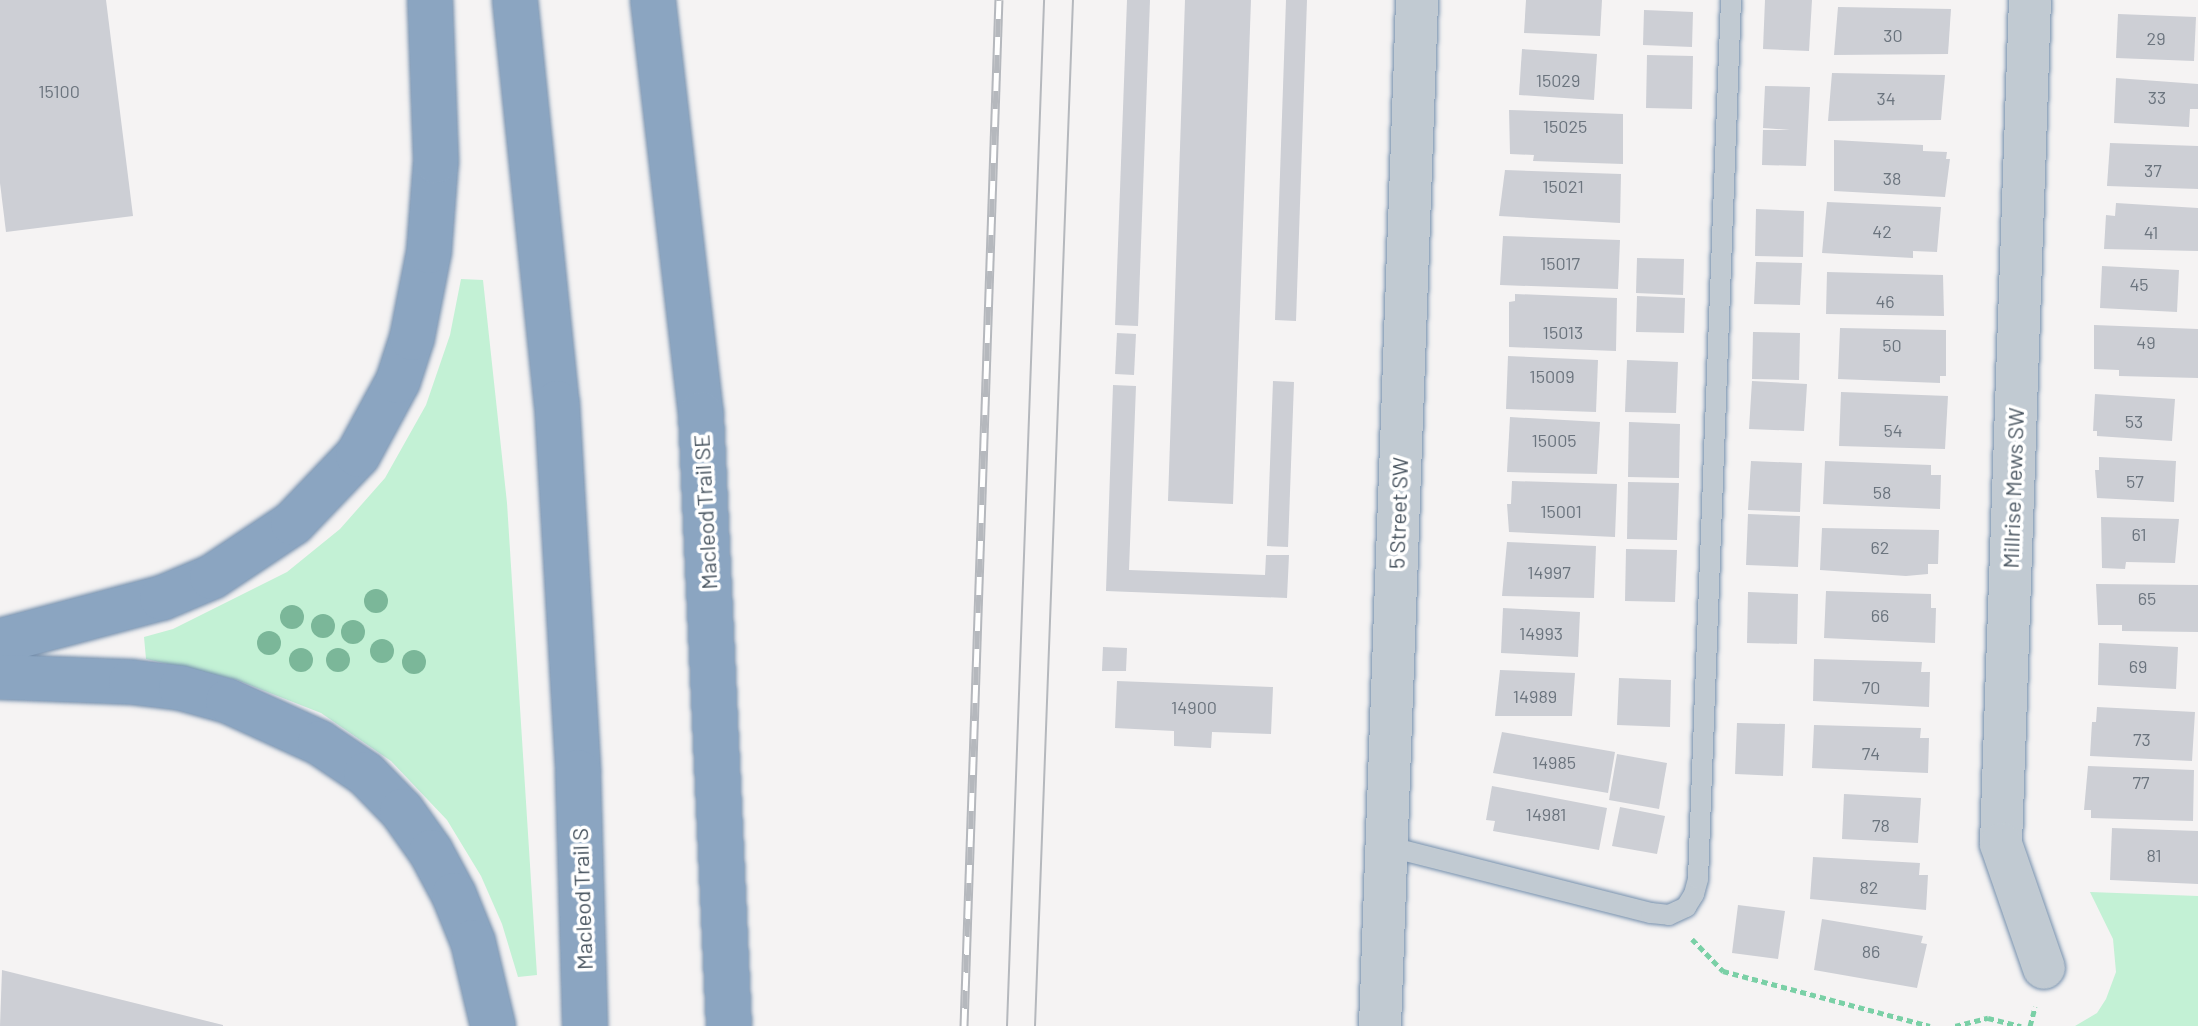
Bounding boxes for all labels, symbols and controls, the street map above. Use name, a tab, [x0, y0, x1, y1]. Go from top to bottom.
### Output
house number: 30	[1883, 24, 1903, 46]
house number: 29	[2146, 27, 2166, 49]
house number: 15029	[1536, 69, 1580, 91]
house number: 15100	[38, 80, 80, 102]
house number: 33	[2148, 86, 2166, 108]
house number: 34	[1876, 87, 1896, 109]
house number: 15025	[1543, 115, 1587, 137]
house number: 37	[2144, 159, 2162, 181]
house number: 38	[1883, 167, 1901, 189]
house number: 15021	[1542, 175, 1584, 197]
house number: 42	[1872, 220, 1892, 242]
house number: 41	[2144, 221, 2158, 243]
house number: 15017	[1540, 252, 1580, 274]
house number: 45	[2129, 273, 2149, 295]
house number: 46	[1875, 290, 1895, 312]
house number: 15013	[1543, 321, 1583, 343]
house number: 49	[2136, 331, 2156, 353]
house number: 50	[1882, 334, 1902, 356]
house number: 15009	[1529, 365, 1575, 387]
street label: Millrise Mews SW	[1997, 407, 2029, 569]
house number: 53	[2125, 410, 2143, 432]
house number: 54	[1883, 419, 1903, 441]
house number: 15005	[1531, 429, 1577, 451]
street label: Macleod Trail SE	[688, 434, 722, 590]
street label: 5 Street SW	[1383, 457, 1413, 569]
house number: 57	[2126, 470, 2144, 492]
house number: 58	[1873, 481, 1891, 503]
house number: 15001	[1540, 500, 1582, 522]
house number: 61	[2131, 523, 2147, 545]
house number: 62	[1871, 536, 1889, 558]
house number: 14997	[1527, 561, 1571, 583]
house number: 65	[2138, 587, 2156, 609]
house number: 66	[1871, 604, 1889, 626]
house number: 14993	[1519, 622, 1563, 644]
house number: 69	[2129, 655, 2147, 677]
house number: 70	[1862, 676, 1880, 698]
house number: 14989	[1513, 685, 1557, 707]
house number: 14900	[1171, 696, 1217, 718]
house number: 73	[2133, 728, 2151, 750]
house number: 74	[1862, 742, 1880, 764]
house number: 14985	[1532, 751, 1576, 773]
house number: 77	[2132, 771, 2150, 793]
house number: 14981	[1526, 803, 1566, 825]
house number: 78	[1872, 814, 1890, 836]
street label: Macleod Trail S	[566, 828, 598, 970]
house number: 81	[2146, 844, 2162, 866]
house number: 82	[1859, 876, 1879, 898]
house number: 86	[1862, 940, 1880, 962]

